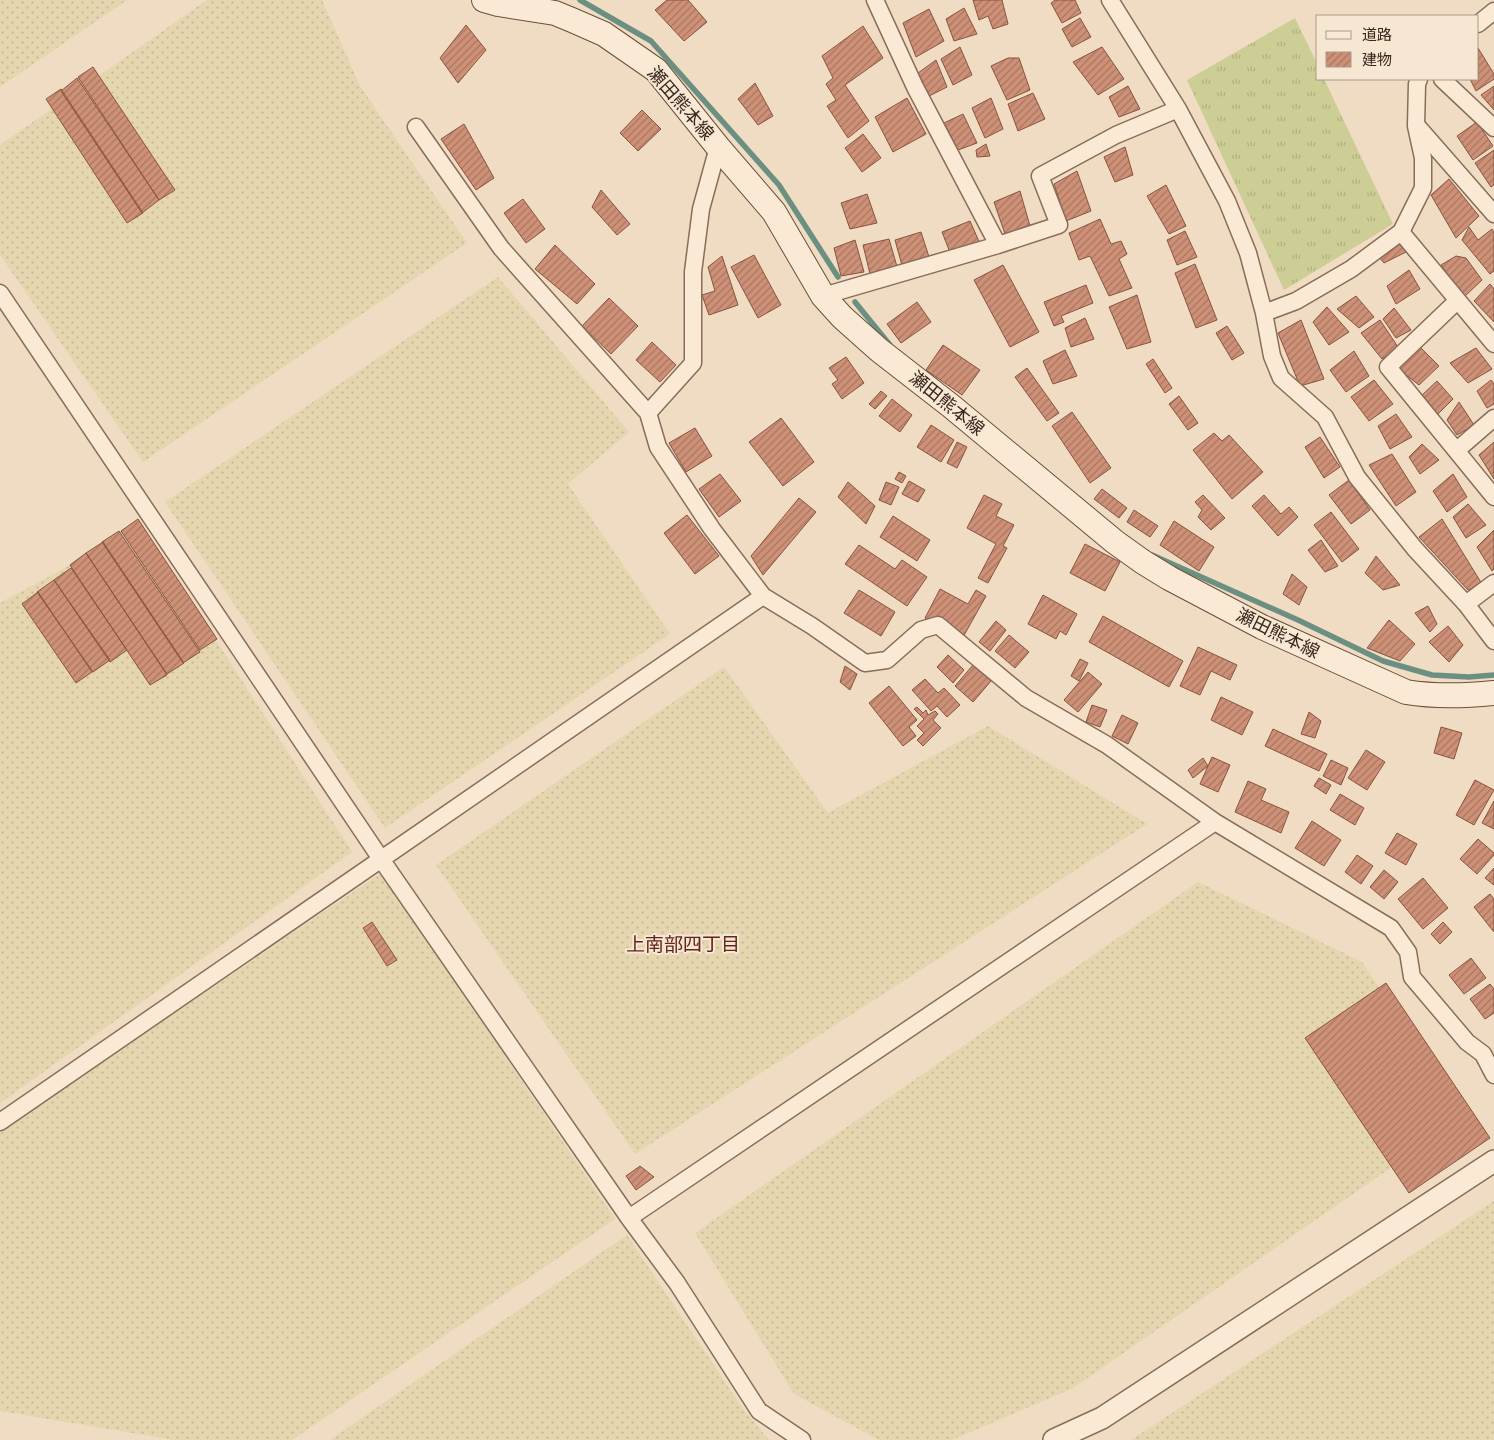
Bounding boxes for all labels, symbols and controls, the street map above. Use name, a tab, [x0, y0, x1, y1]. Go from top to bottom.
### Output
legend	[1316, 15, 1479, 80]
text: 道路	[1362, 25, 1392, 44]
text: 建物	[1362, 50, 1392, 69]
street label: 瀬田熊本線	[643, 61, 719, 145]
street label: 瀬田熊本線	[905, 366, 989, 440]
street label: 瀬田熊本線	[1233, 603, 1323, 663]
district label: 上南部四丁目	[626, 932, 740, 956]

